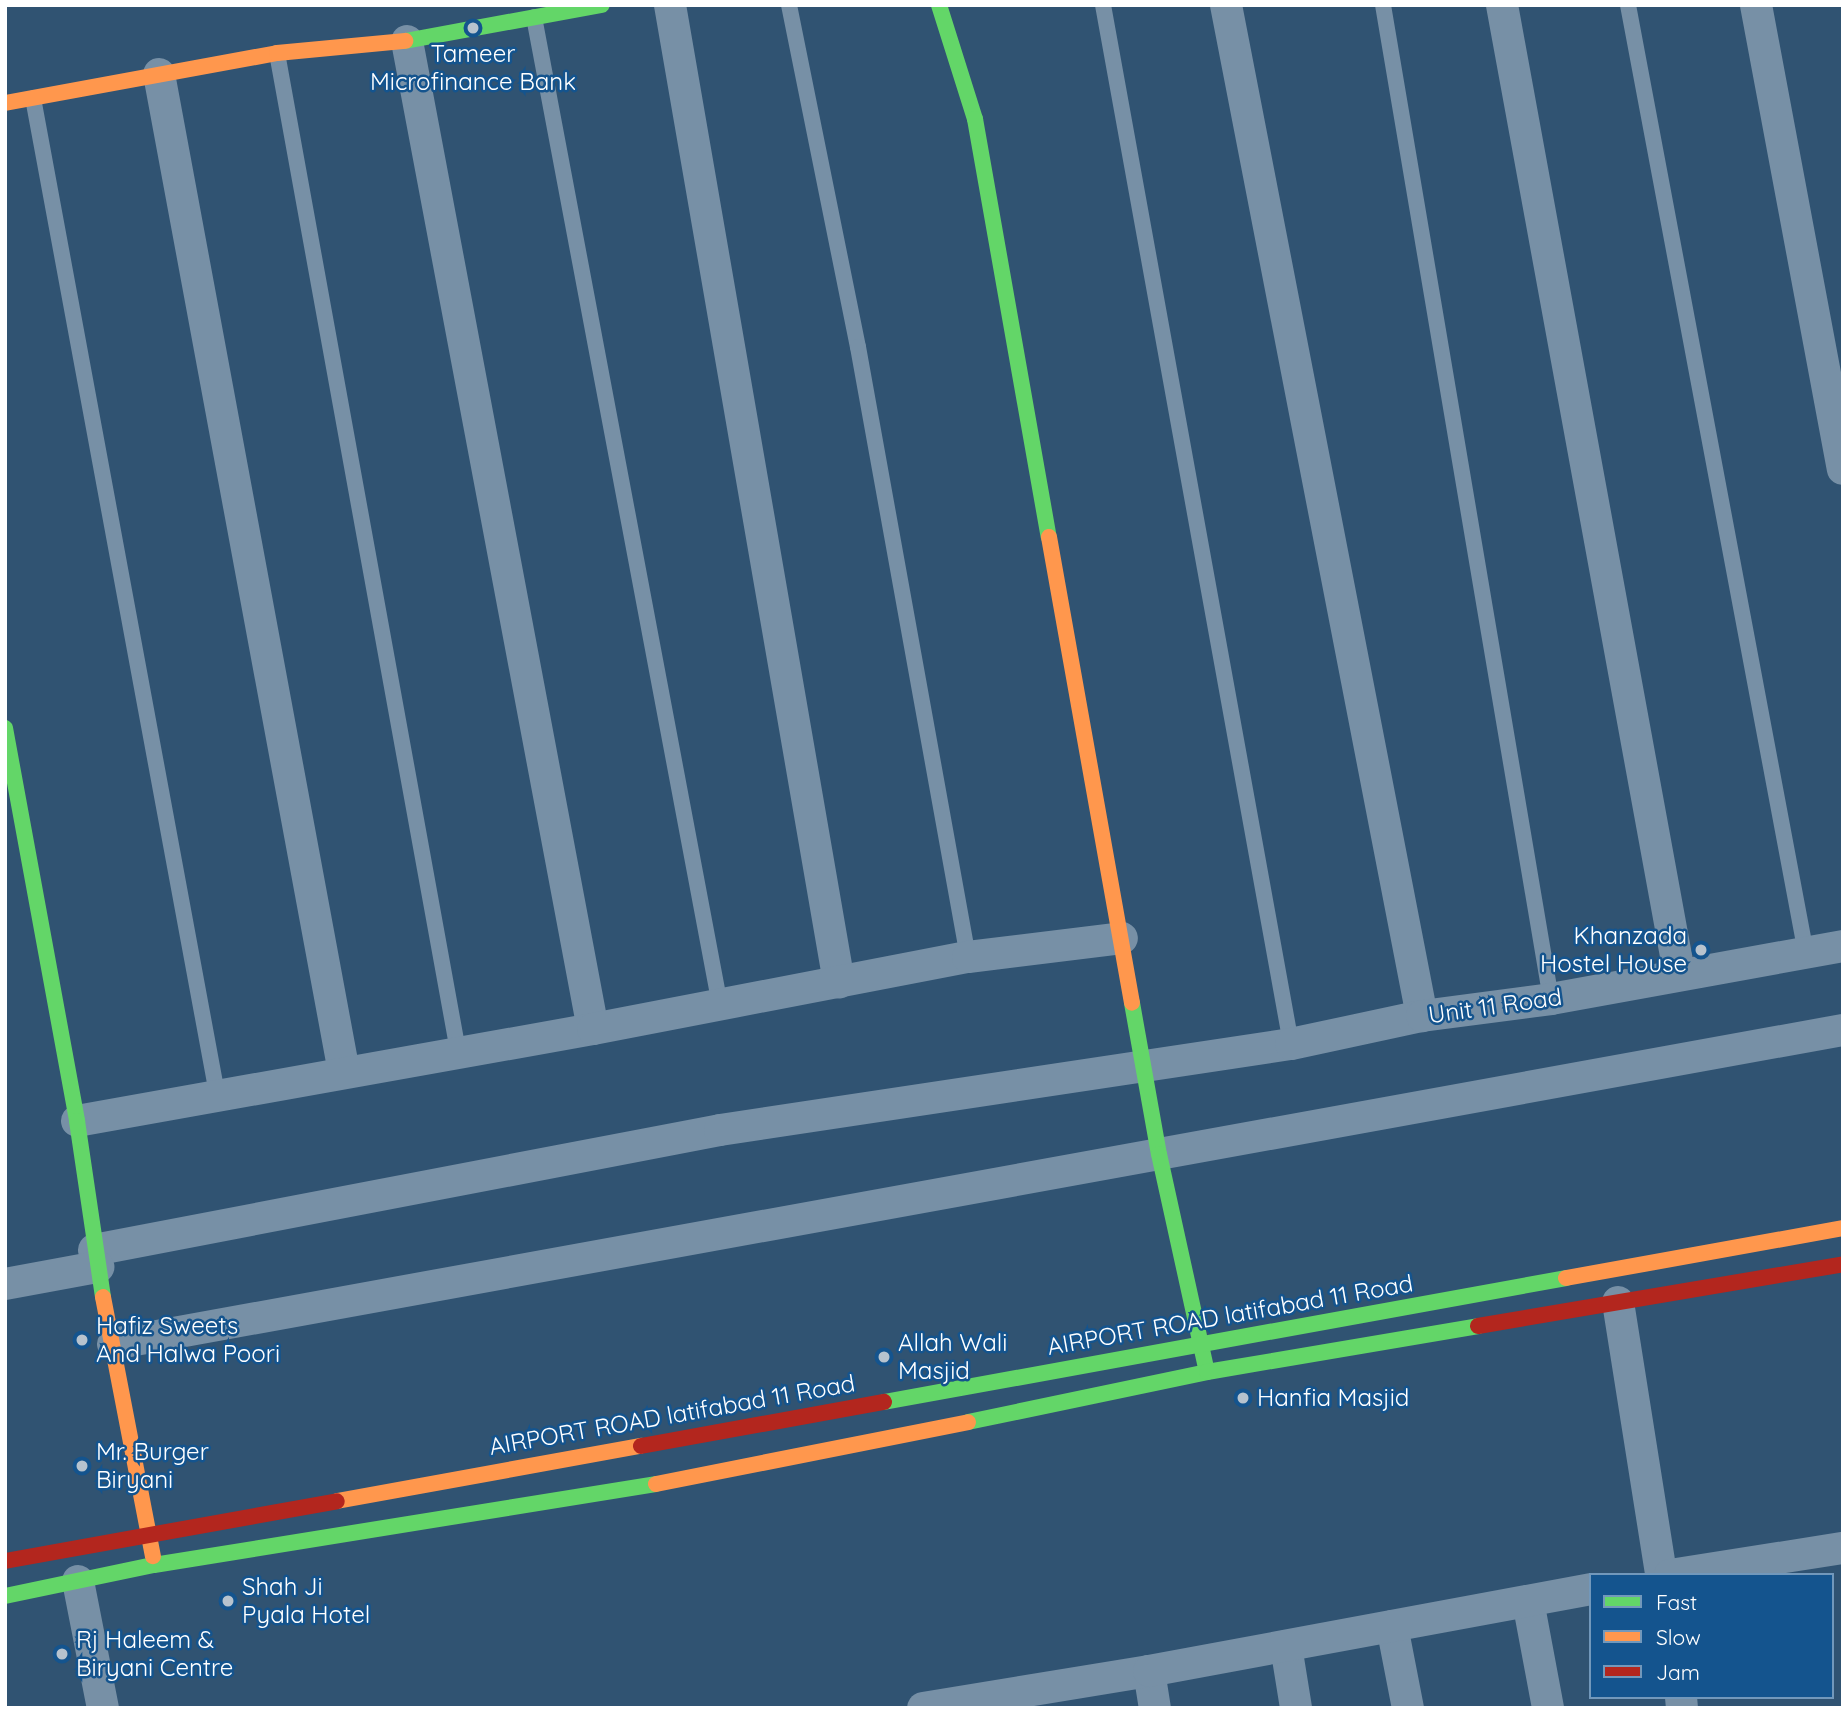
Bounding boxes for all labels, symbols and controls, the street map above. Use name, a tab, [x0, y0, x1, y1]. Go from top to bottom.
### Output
marker: Tameer Microfinance Bank	[465, 20, 481, 36]
place label: Tameer Microfinance Bank	[370, 40, 576, 96]
place label: Khanzada Hostel House	[1540, 922, 1687, 978]
marker: Khanzada Hostel House	[1693, 942, 1709, 958]
street label: Unit 11 Road	[1426, 982, 1564, 1030]
street label: AIRPORT ROAD latifabad 11 Road	[1045, 1269, 1415, 1361]
place label: Hafiz Sweets And Halwa Poori	[96, 1312, 280, 1368]
place label: Allah Wali Masjid	[898, 1329, 1007, 1385]
marker: Hafiz Sweets And Halwa Poori	[74, 1332, 90, 1348]
marker: Allah Wali Masjid	[876, 1349, 892, 1365]
street label: AIRPORT ROAD latifabad 11 Road	[487, 1369, 857, 1461]
place label: Hanfia Masjid	[1257, 1384, 1409, 1412]
marker: Hanfia Masjid	[1235, 1390, 1251, 1406]
place label: Mr. Burger Biryani	[96, 1438, 209, 1494]
marker: Mr. Burger Biryani	[74, 1458, 90, 1474]
place label: Shah Ji Pyala Hotel	[242, 1573, 370, 1629]
legend	[1589, 1573, 1834, 1699]
text: Fast	[1656, 1589, 1697, 1615]
marker: Shah Ji Pyala Hotel	[220, 1593, 236, 1609]
text: Slow	[1656, 1624, 1701, 1650]
place label: Rj Haleem & Biryani Centre	[76, 1626, 233, 1682]
marker: Rj Haleem & Biryani Centre	[54, 1646, 70, 1662]
text: Jam	[1656, 1659, 1700, 1685]

